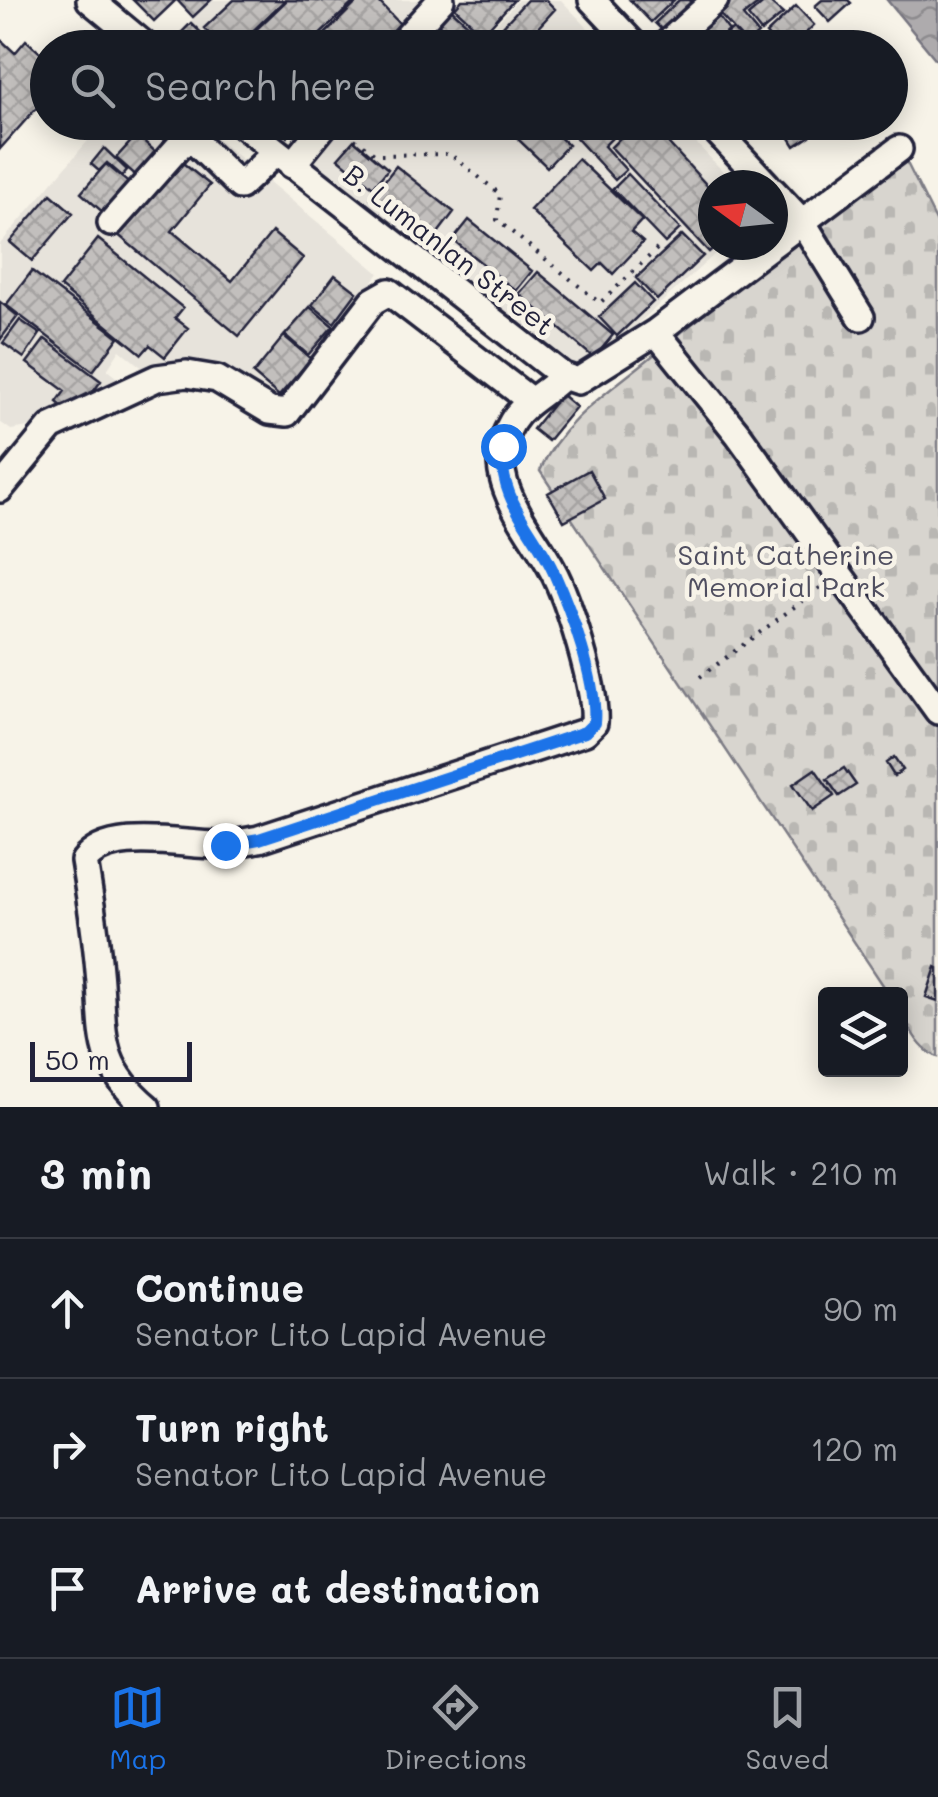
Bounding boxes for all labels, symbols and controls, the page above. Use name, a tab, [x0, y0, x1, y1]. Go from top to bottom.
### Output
search box	[30, 30, 908, 140]
icon: search	[65, 58, 120, 113]
text: Search here	[145, 60, 376, 110]
street label: B. Lumanlan Street	[337, 156, 562, 343]
north arrow	[698, 170, 788, 260]
route start	[481, 424, 527, 470]
park label: Saint Catherine Memorial Park	[678, 536, 894, 604]
route end	[203, 823, 249, 869]
map controls	[818, 987, 908, 1077]
button: layers	[818, 987, 908, 1077]
scale bar	[30, 1037, 192, 1082]
text: 50 m	[45, 1041, 110, 1077]
text: 3 min	[40, 1145, 152, 1200]
text: Walk · 210 m	[703, 1151, 898, 1193]
text: Continue	[135, 1262, 304, 1312]
icon: ahead	[40, 1281, 95, 1336]
text: 90 m	[824, 1287, 898, 1329]
text: Senator Lito Lapid Avenue	[135, 1312, 547, 1354]
text: Turn right	[135, 1402, 329, 1452]
icon: right	[40, 1421, 95, 1476]
text: 120 m	[810, 1427, 898, 1469]
text: Senator Lito Lapid Avenue	[135, 1452, 547, 1494]
icon: arrive	[40, 1561, 95, 1616]
text: Arrive at destination	[135, 1563, 540, 1613]
tab: Map	[109, 1680, 166, 1776]
tab: Directions	[385, 1680, 527, 1776]
tab: Saved	[746, 1680, 829, 1776]

